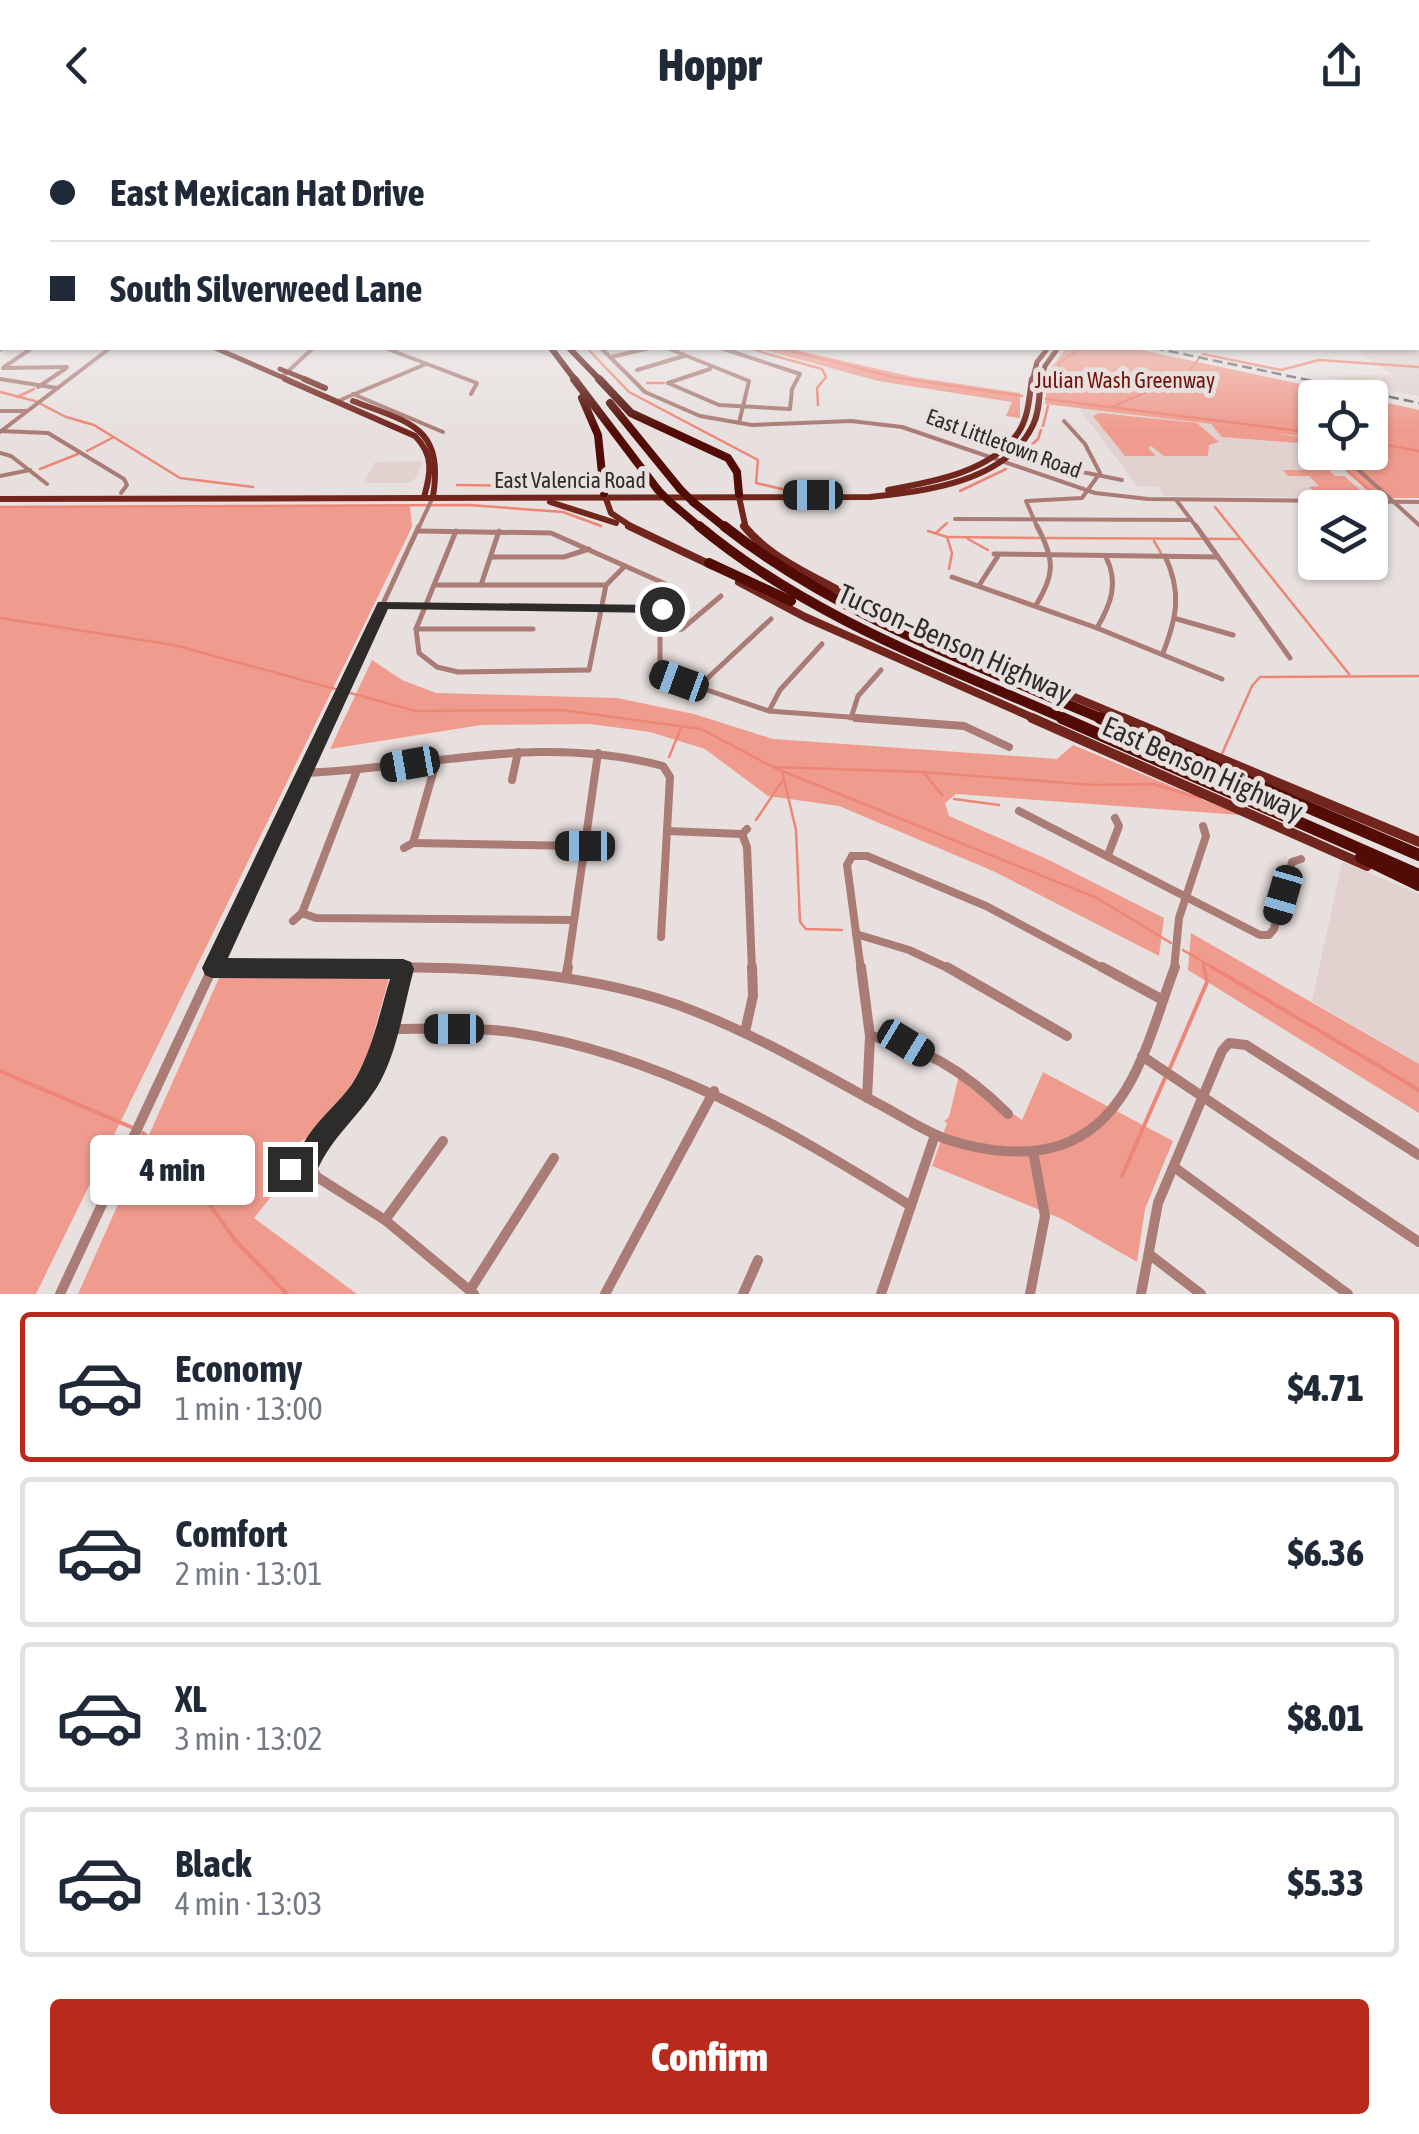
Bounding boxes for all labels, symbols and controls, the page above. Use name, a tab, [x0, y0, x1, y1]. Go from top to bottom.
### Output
icon: back	[50, 38, 105, 93]
icon: share	[1314, 38, 1369, 93]
text: Hoppr	[658, 39, 761, 91]
text: East Mexican Hat Drive	[110, 171, 425, 214]
text: South Silverweed Lane	[110, 267, 423, 310]
park label: Julian Wash Greenway	[1035, 367, 1215, 393]
map controls	[1298, 380, 1388, 580]
button: locate	[1298, 380, 1388, 470]
street label: East Littletown Road	[923, 403, 1085, 483]
street label: East Valencia Road	[494, 467, 646, 493]
car	[783, 480, 843, 510]
button: layers	[1298, 490, 1388, 580]
street label: Tucson–Benson Highway	[833, 577, 1077, 709]
route start	[640, 587, 685, 632]
car	[646, 657, 712, 705]
street label: East Benson Highway	[1098, 709, 1308, 827]
car	[378, 744, 442, 784]
car	[555, 831, 615, 861]
car	[1260, 862, 1306, 928]
car	[424, 1014, 484, 1044]
car	[873, 1015, 939, 1071]
callout: 4 min	[90, 1134, 255, 1204]
route end	[268, 1147, 313, 1192]
text: 4 min	[140, 1151, 205, 1188]
icon: car	[55, 1342, 145, 1432]
text: Economy	[175, 1347, 302, 1390]
text: $4.71	[1288, 1366, 1364, 1409]
text: 1 min · 13:00	[175, 1390, 322, 1427]
icon: car	[55, 1507, 145, 1597]
text: Comfort	[175, 1512, 287, 1555]
text: $6.36	[1288, 1531, 1364, 1574]
text: 2 min · 13:01	[175, 1555, 322, 1592]
icon: car	[55, 1672, 145, 1762]
text: XL	[175, 1677, 207, 1720]
text: $8.01	[1288, 1696, 1364, 1739]
text: 3 min · 13:02	[175, 1720, 322, 1757]
icon: car	[55, 1837, 145, 1927]
text: Black	[175, 1842, 252, 1885]
text: $5.33	[1288, 1861, 1364, 1904]
text: 4 min · 13:03	[175, 1885, 322, 1922]
button: Confirm	[50, 1999, 1369, 2114]

